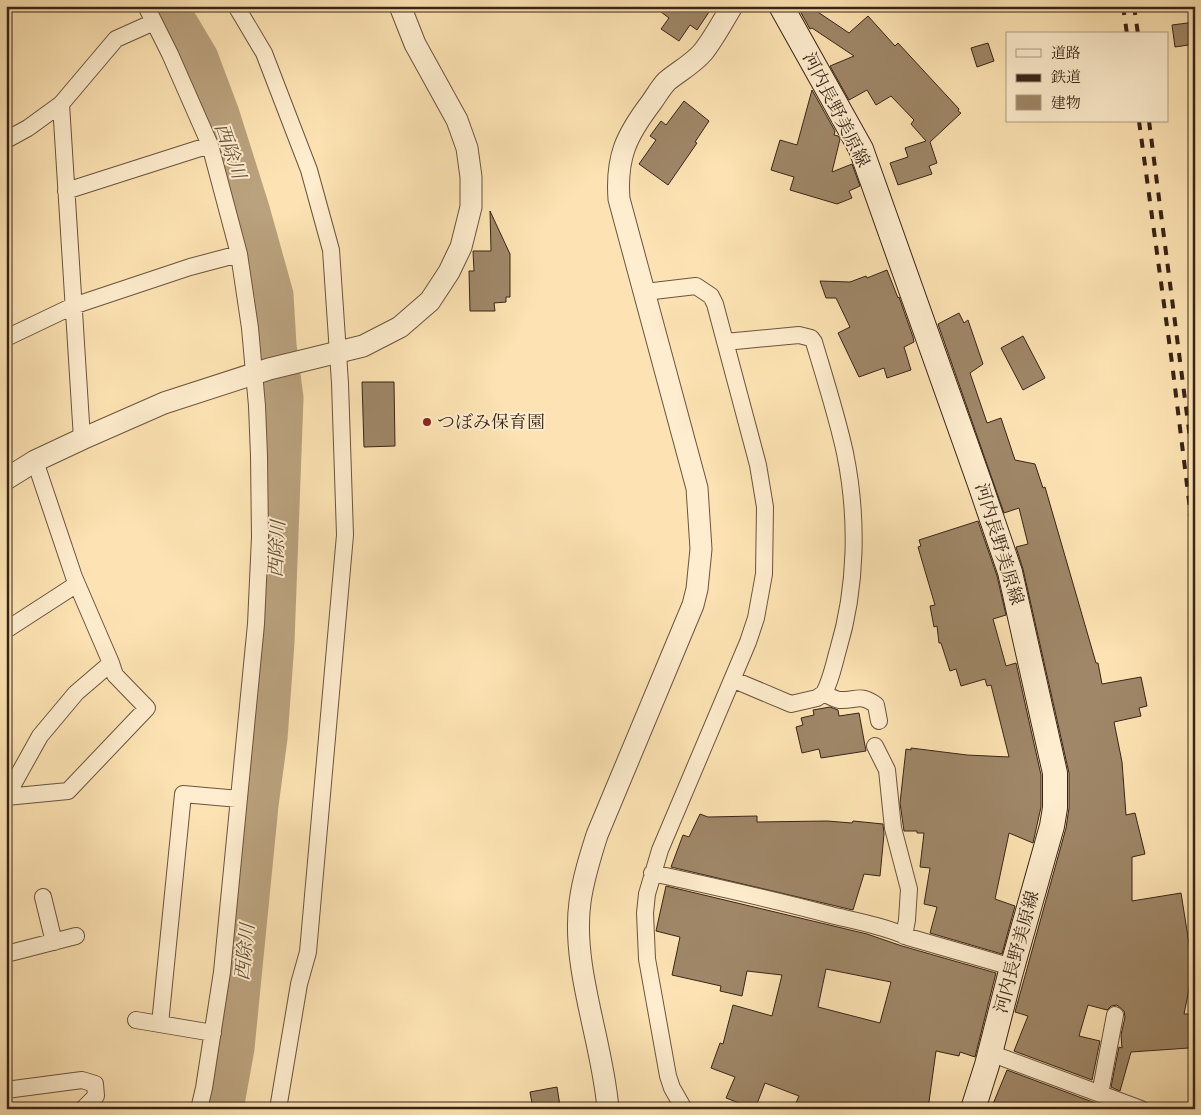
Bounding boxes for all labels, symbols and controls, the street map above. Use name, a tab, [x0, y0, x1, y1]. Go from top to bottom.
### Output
legend	[1006, 32, 1168, 122]
text: 道路	[1051, 43, 1081, 63]
street label: 河内長野美原線	[796, 48, 876, 172]
text: 鉄道	[1051, 67, 1081, 87]
text: 建物	[1051, 93, 1081, 113]
water label: 西除川	[208, 120, 252, 184]
place label: つぼみ保育園	[437, 410, 545, 435]
marker: つぼみ保育園	[421, 416, 433, 428]
street label: 河内長野美原線	[969, 480, 1029, 608]
water label: 西除川	[263, 518, 292, 578]
street label: 河内長野美原線	[989, 888, 1045, 1016]
water label: 西除川	[229, 920, 261, 982]

